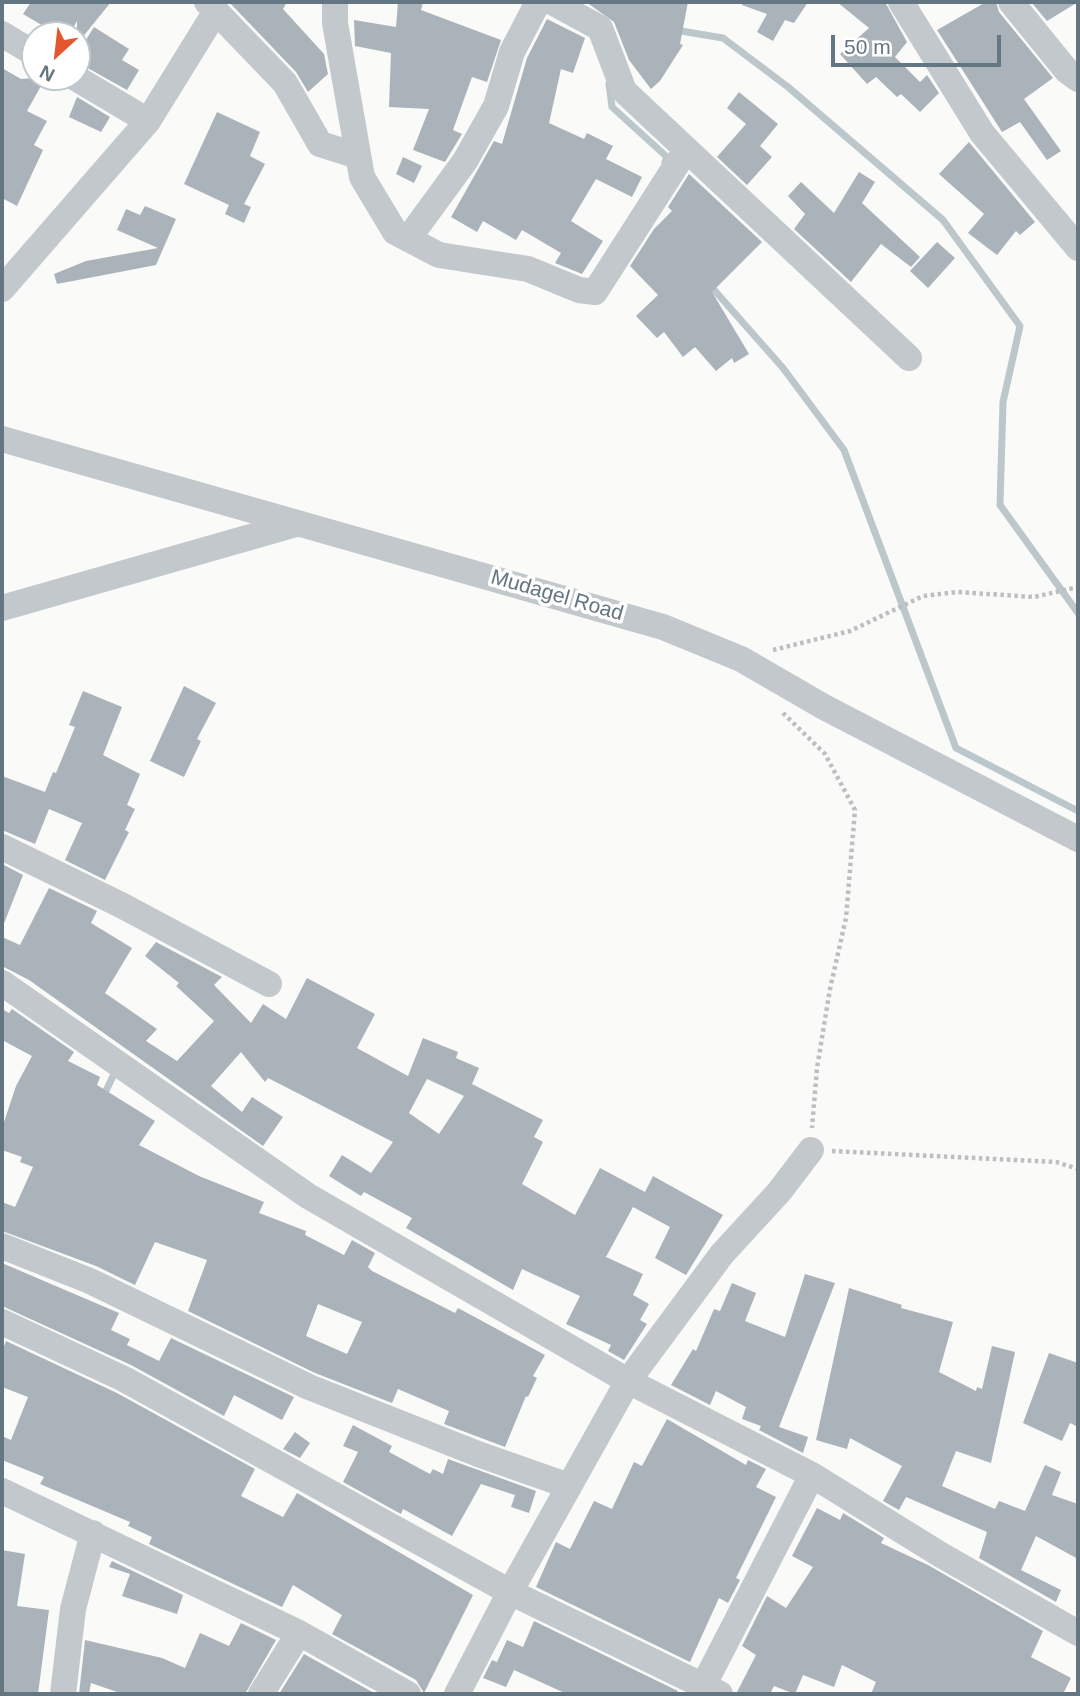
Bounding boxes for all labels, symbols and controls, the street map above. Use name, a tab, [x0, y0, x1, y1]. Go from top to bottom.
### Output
north arrow	[21, 21, 91, 91]
scale bar	[835, 21, 1005, 65]
text: 50 m	[844, 35, 891, 58]
text: N	[36, 61, 58, 86]
street label: Mudagel Road	[488, 565, 626, 627]

